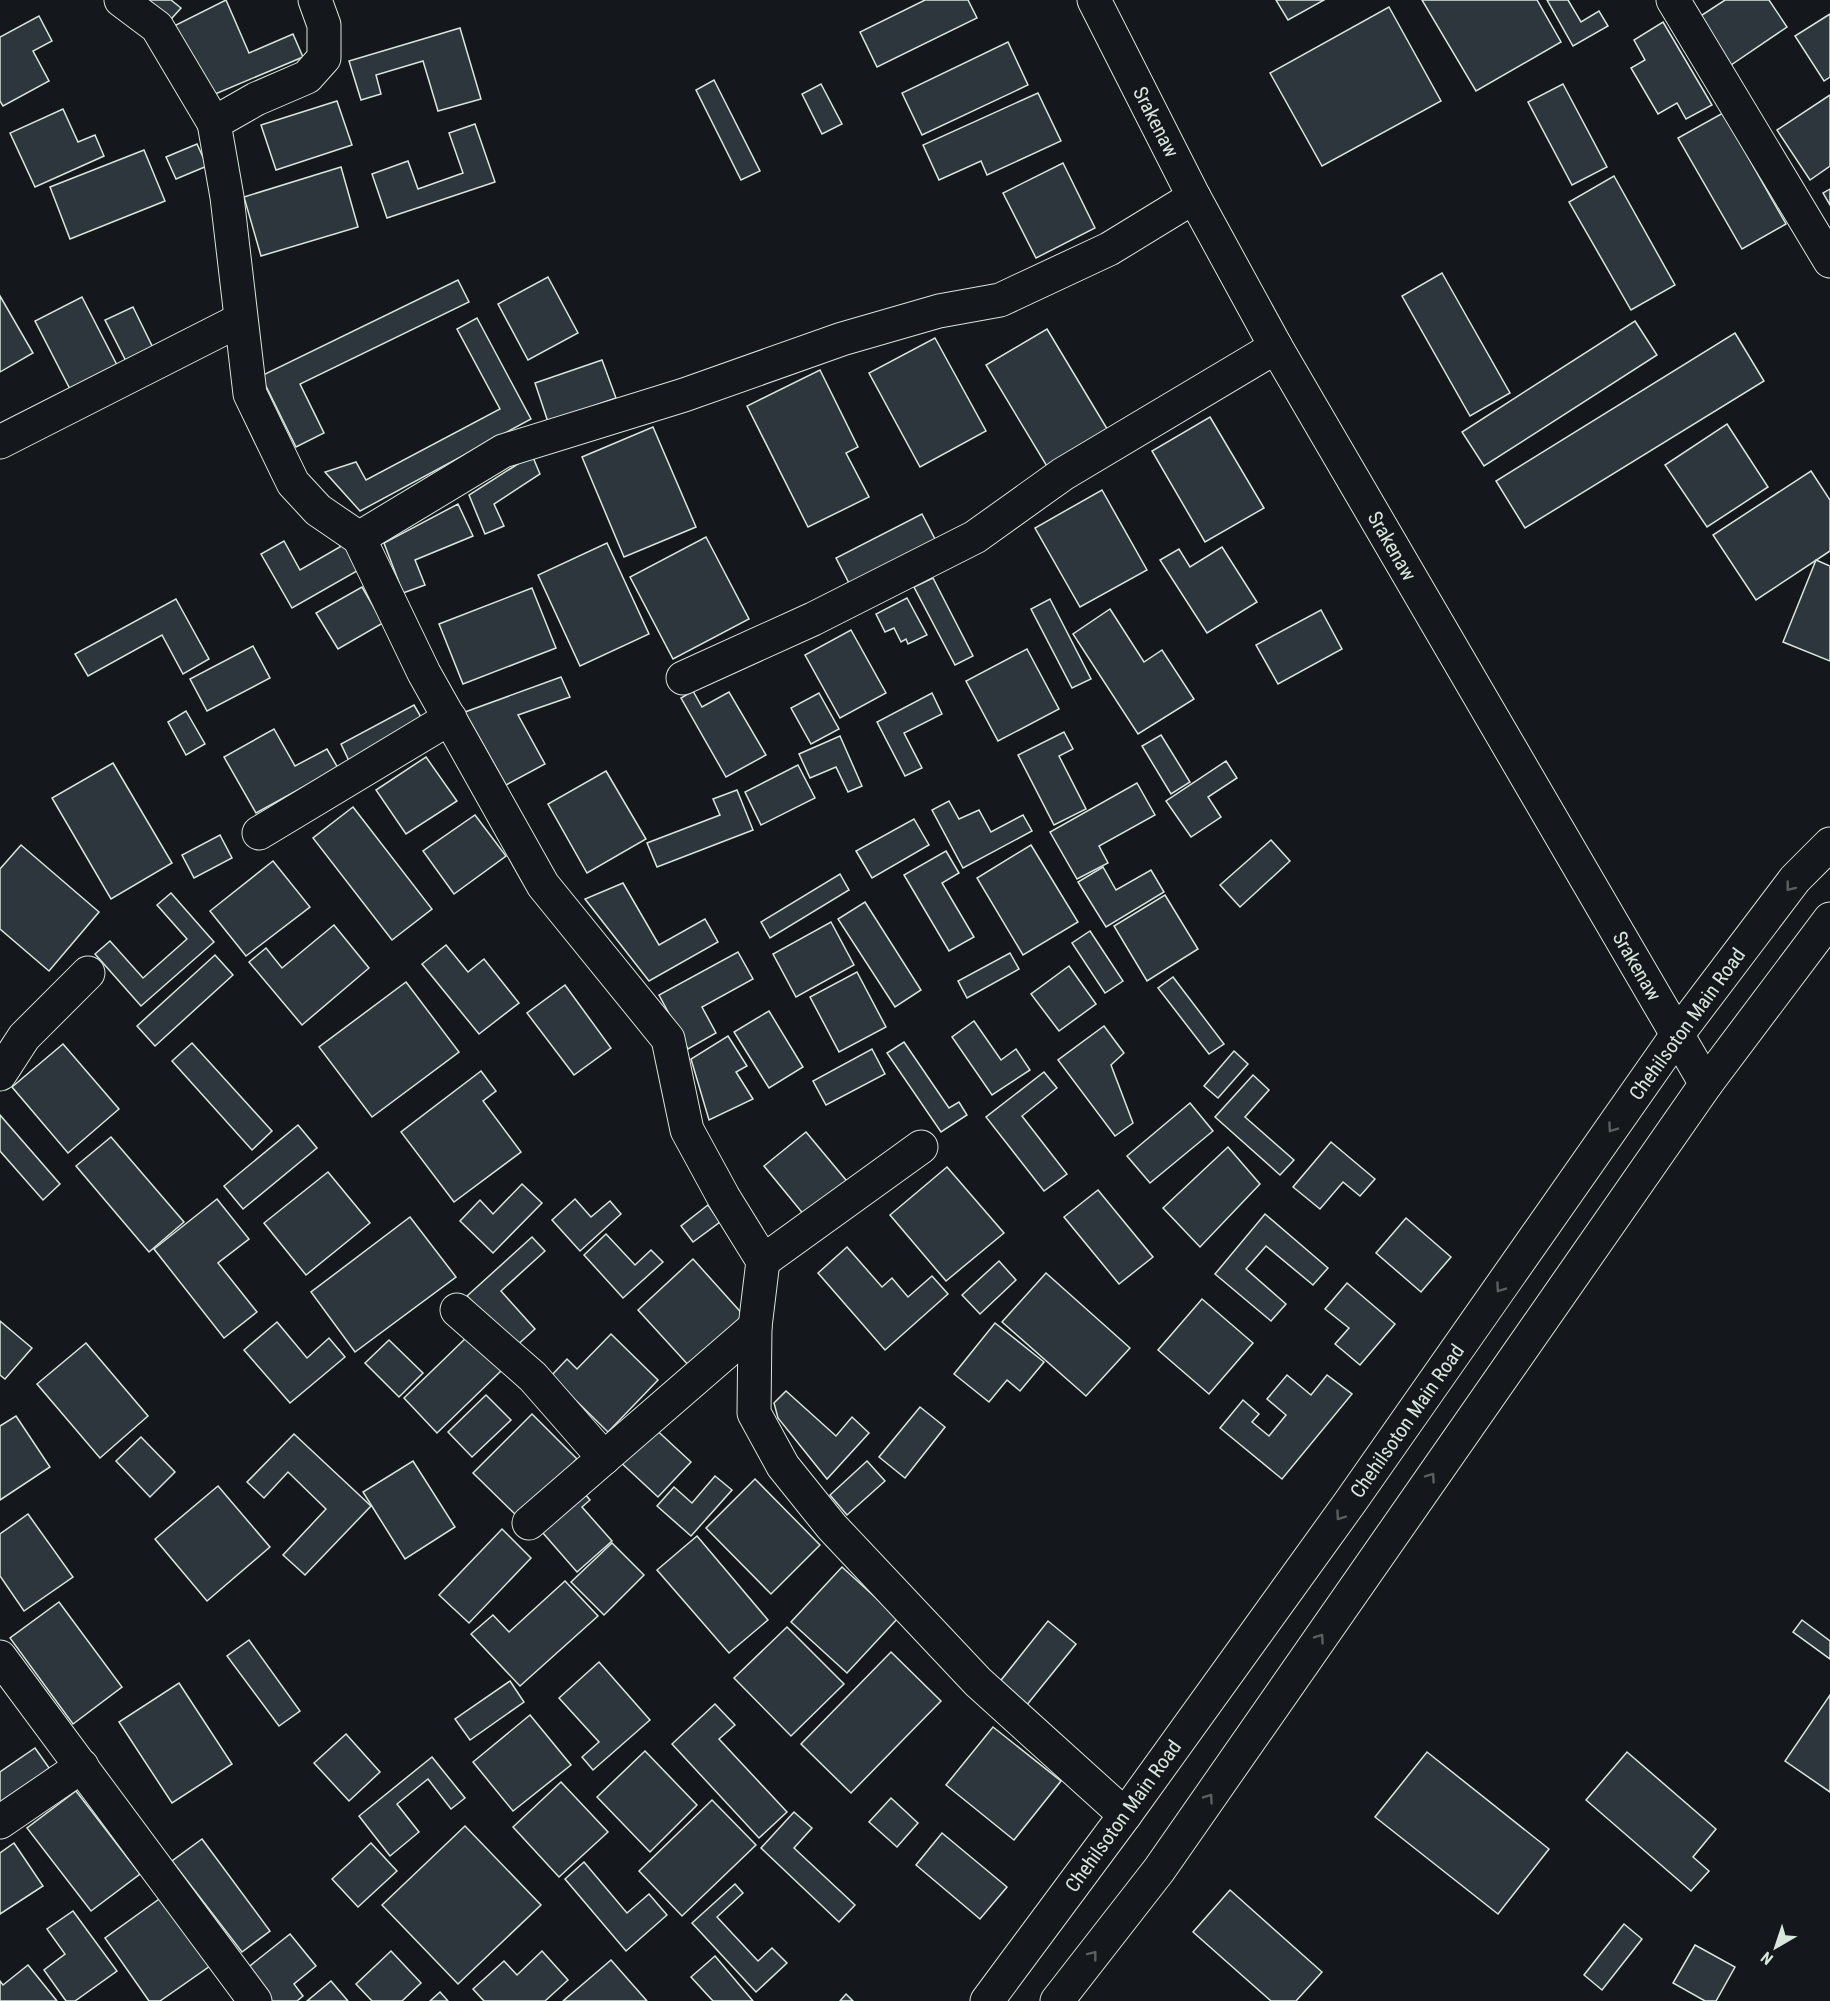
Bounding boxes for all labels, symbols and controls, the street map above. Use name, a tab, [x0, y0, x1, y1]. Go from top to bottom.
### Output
street label: Srakenaw	[1128, 83, 1184, 161]
street label: Srakenaw	[1363, 507, 1421, 585]
one-way arrow	[1786, 880, 1797, 891]
street label: Srakenaw	[1608, 927, 1666, 1005]
street label: Chehilsoton Main Road	[1624, 943, 1750, 1105]
one-way arrow	[1608, 1121, 1619, 1132]
one-way arrow	[1496, 1281, 1507, 1292]
street label: Chehilsoton Main Road	[1345, 1340, 1469, 1502]
one-way arrow	[1424, 1473, 1435, 1484]
one-way arrow	[1336, 1510, 1347, 1521]
one-way arrow	[1313, 1633, 1324, 1644]
street label: Chehilsoton Main Road	[1060, 1735, 1186, 1897]
one-way arrow	[1202, 1793, 1213, 1804]
north arrow	[1746, 1917, 1806, 1977]
text: N	[1757, 1948, 1777, 1969]
one-way arrow	[1086, 1950, 1097, 1961]

